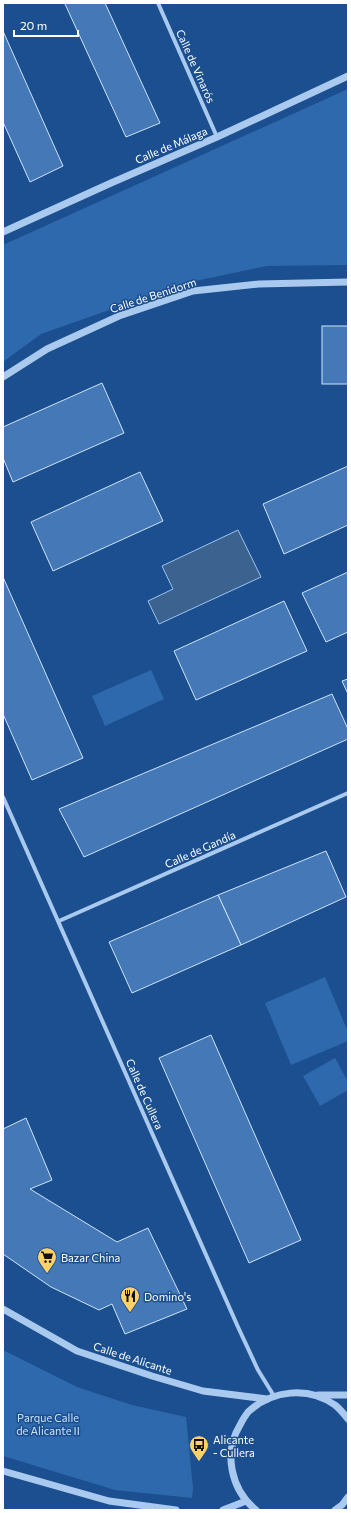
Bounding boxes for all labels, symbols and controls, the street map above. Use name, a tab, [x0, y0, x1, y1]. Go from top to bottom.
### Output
scale bar	[14, 12, 78, 38]
text: 20 m	[20, 18, 47, 32]
street label: Calle de Vinarós	[174, 27, 218, 105]
street label: Calle de Málaga	[133, 124, 209, 166]
street label: Calle de Benidorm	[108, 275, 198, 315]
street label: Calle de Gandía	[163, 828, 237, 870]
street label: Calle de Cullera	[124, 1057, 166, 1131]
supermarket icon: Bazar China	[36, 1246, 58, 1274]
place label: Bazar China	[61, 1251, 120, 1264]
restaurant icon: Domino's	[119, 1285, 141, 1313]
place label: Domino's	[144, 1290, 191, 1303]
street label: Calle de Alicante	[92, 1339, 174, 1377]
park label: Parque Calle de Alicante II	[16, 1411, 80, 1437]
place label: Alicante - Cullera	[213, 1433, 255, 1459]
bus stop icon: Alicante - Cullera	[188, 1434, 210, 1462]

